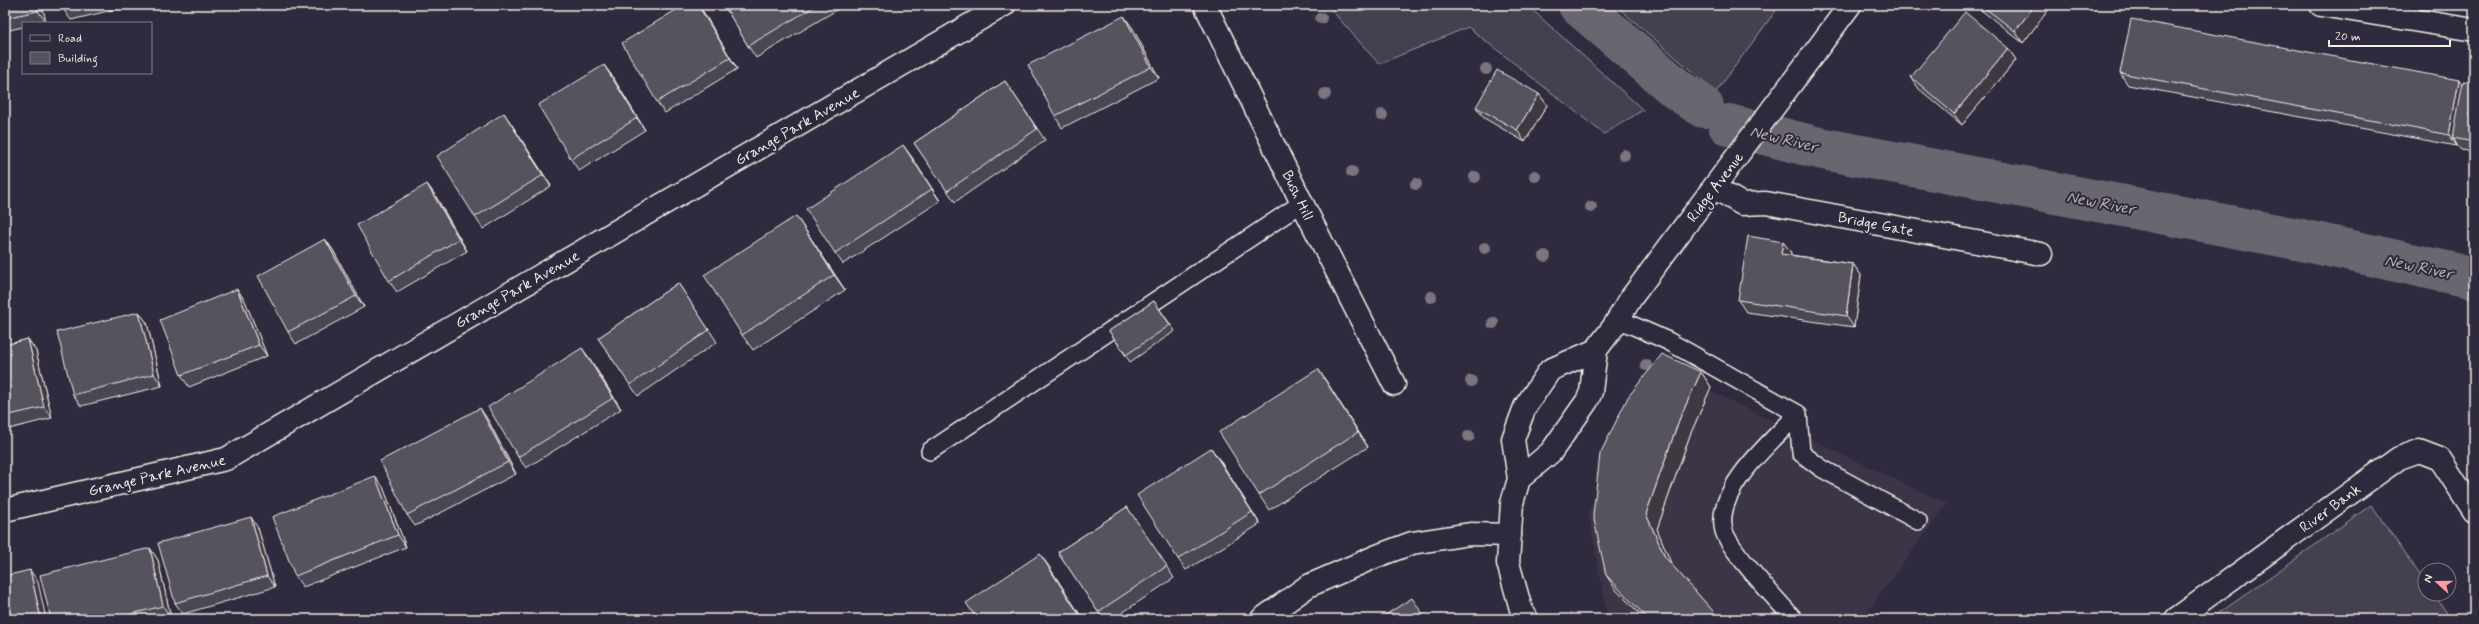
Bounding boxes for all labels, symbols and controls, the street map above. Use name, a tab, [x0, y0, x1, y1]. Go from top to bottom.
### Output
legend	[22, 22, 152, 74]
scale bar	[2329, 22, 2450, 48]
text: 20 m	[2335, 29, 2361, 45]
text: Road	[58, 31, 82, 47]
text: Building	[58, 51, 98, 68]
street label: Grange Park Avenue	[732, 83, 863, 171]
water label: New River	[1748, 121, 1822, 159]
street label: Ridge Avenue	[1683, 149, 1749, 227]
street label: Bush Hill	[1277, 167, 1318, 224]
water label: New River	[2065, 187, 2139, 221]
street label: Bridge Gate	[1836, 208, 1916, 242]
street label: Grange Park Avenue	[452, 246, 583, 334]
water label: New River	[2383, 250, 2457, 285]
street label: Grange Park Avenue	[87, 450, 228, 502]
street label: River Bank	[2296, 480, 2365, 538]
north arrow	[2417, 562, 2457, 602]
text: N	[2421, 573, 2436, 585]

